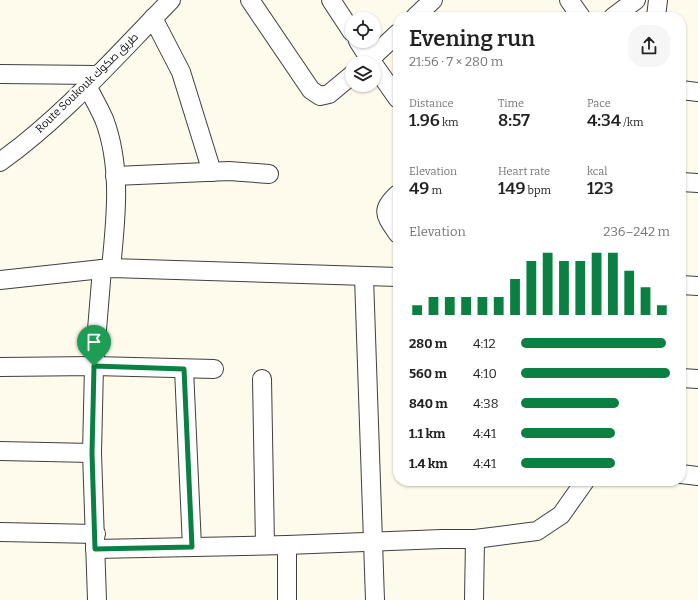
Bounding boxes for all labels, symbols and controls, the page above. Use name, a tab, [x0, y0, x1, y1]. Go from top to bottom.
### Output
map controls	[345, 12, 381, 92]
button: locate	[345, 12, 381, 48]
text: Evening run	[409, 25, 535, 52]
button: share	[628, 25, 670, 67]
street label: Route Soukouk طريق صكوك	[33, 30, 141, 136]
text: 21:56 · 7 × 280 m	[409, 54, 503, 69]
button: layers	[345, 56, 381, 92]
text: Distance	[409, 97, 454, 110]
text: Time	[498, 97, 524, 110]
text: Pace	[587, 97, 611, 110]
text: 1.96	[409, 110, 440, 131]
text: 8:57	[498, 110, 530, 131]
text: 4:34	[587, 110, 621, 131]
text: km	[440, 116, 459, 129]
text: /km	[621, 116, 643, 129]
text: Elevation	[409, 165, 457, 178]
text: Heart rate	[498, 165, 550, 178]
text: kcal	[587, 165, 607, 178]
text: 49	[409, 178, 429, 199]
text: 149	[498, 178, 525, 199]
text: 123	[587, 178, 613, 199]
text: m	[429, 184, 442, 197]
text: bpm	[525, 184, 551, 197]
text: Elevation	[409, 224, 466, 239]
text: 236–242 m	[603, 224, 670, 239]
pin	[77, 325, 111, 366]
icon: arrive	[83, 331, 105, 353]
text: 280 m	[409, 336, 447, 351]
text: 4:12	[473, 336, 496, 351]
text: 560 m	[409, 366, 447, 381]
text: 4:10	[473, 366, 497, 381]
text: 840 m	[409, 396, 448, 411]
text: 4:38	[473, 396, 499, 411]
text: 1.1 km	[409, 426, 445, 441]
text: 4:41	[473, 426, 496, 441]
text: 1.4 km	[409, 456, 448, 471]
text: 4:41	[473, 456, 496, 471]

